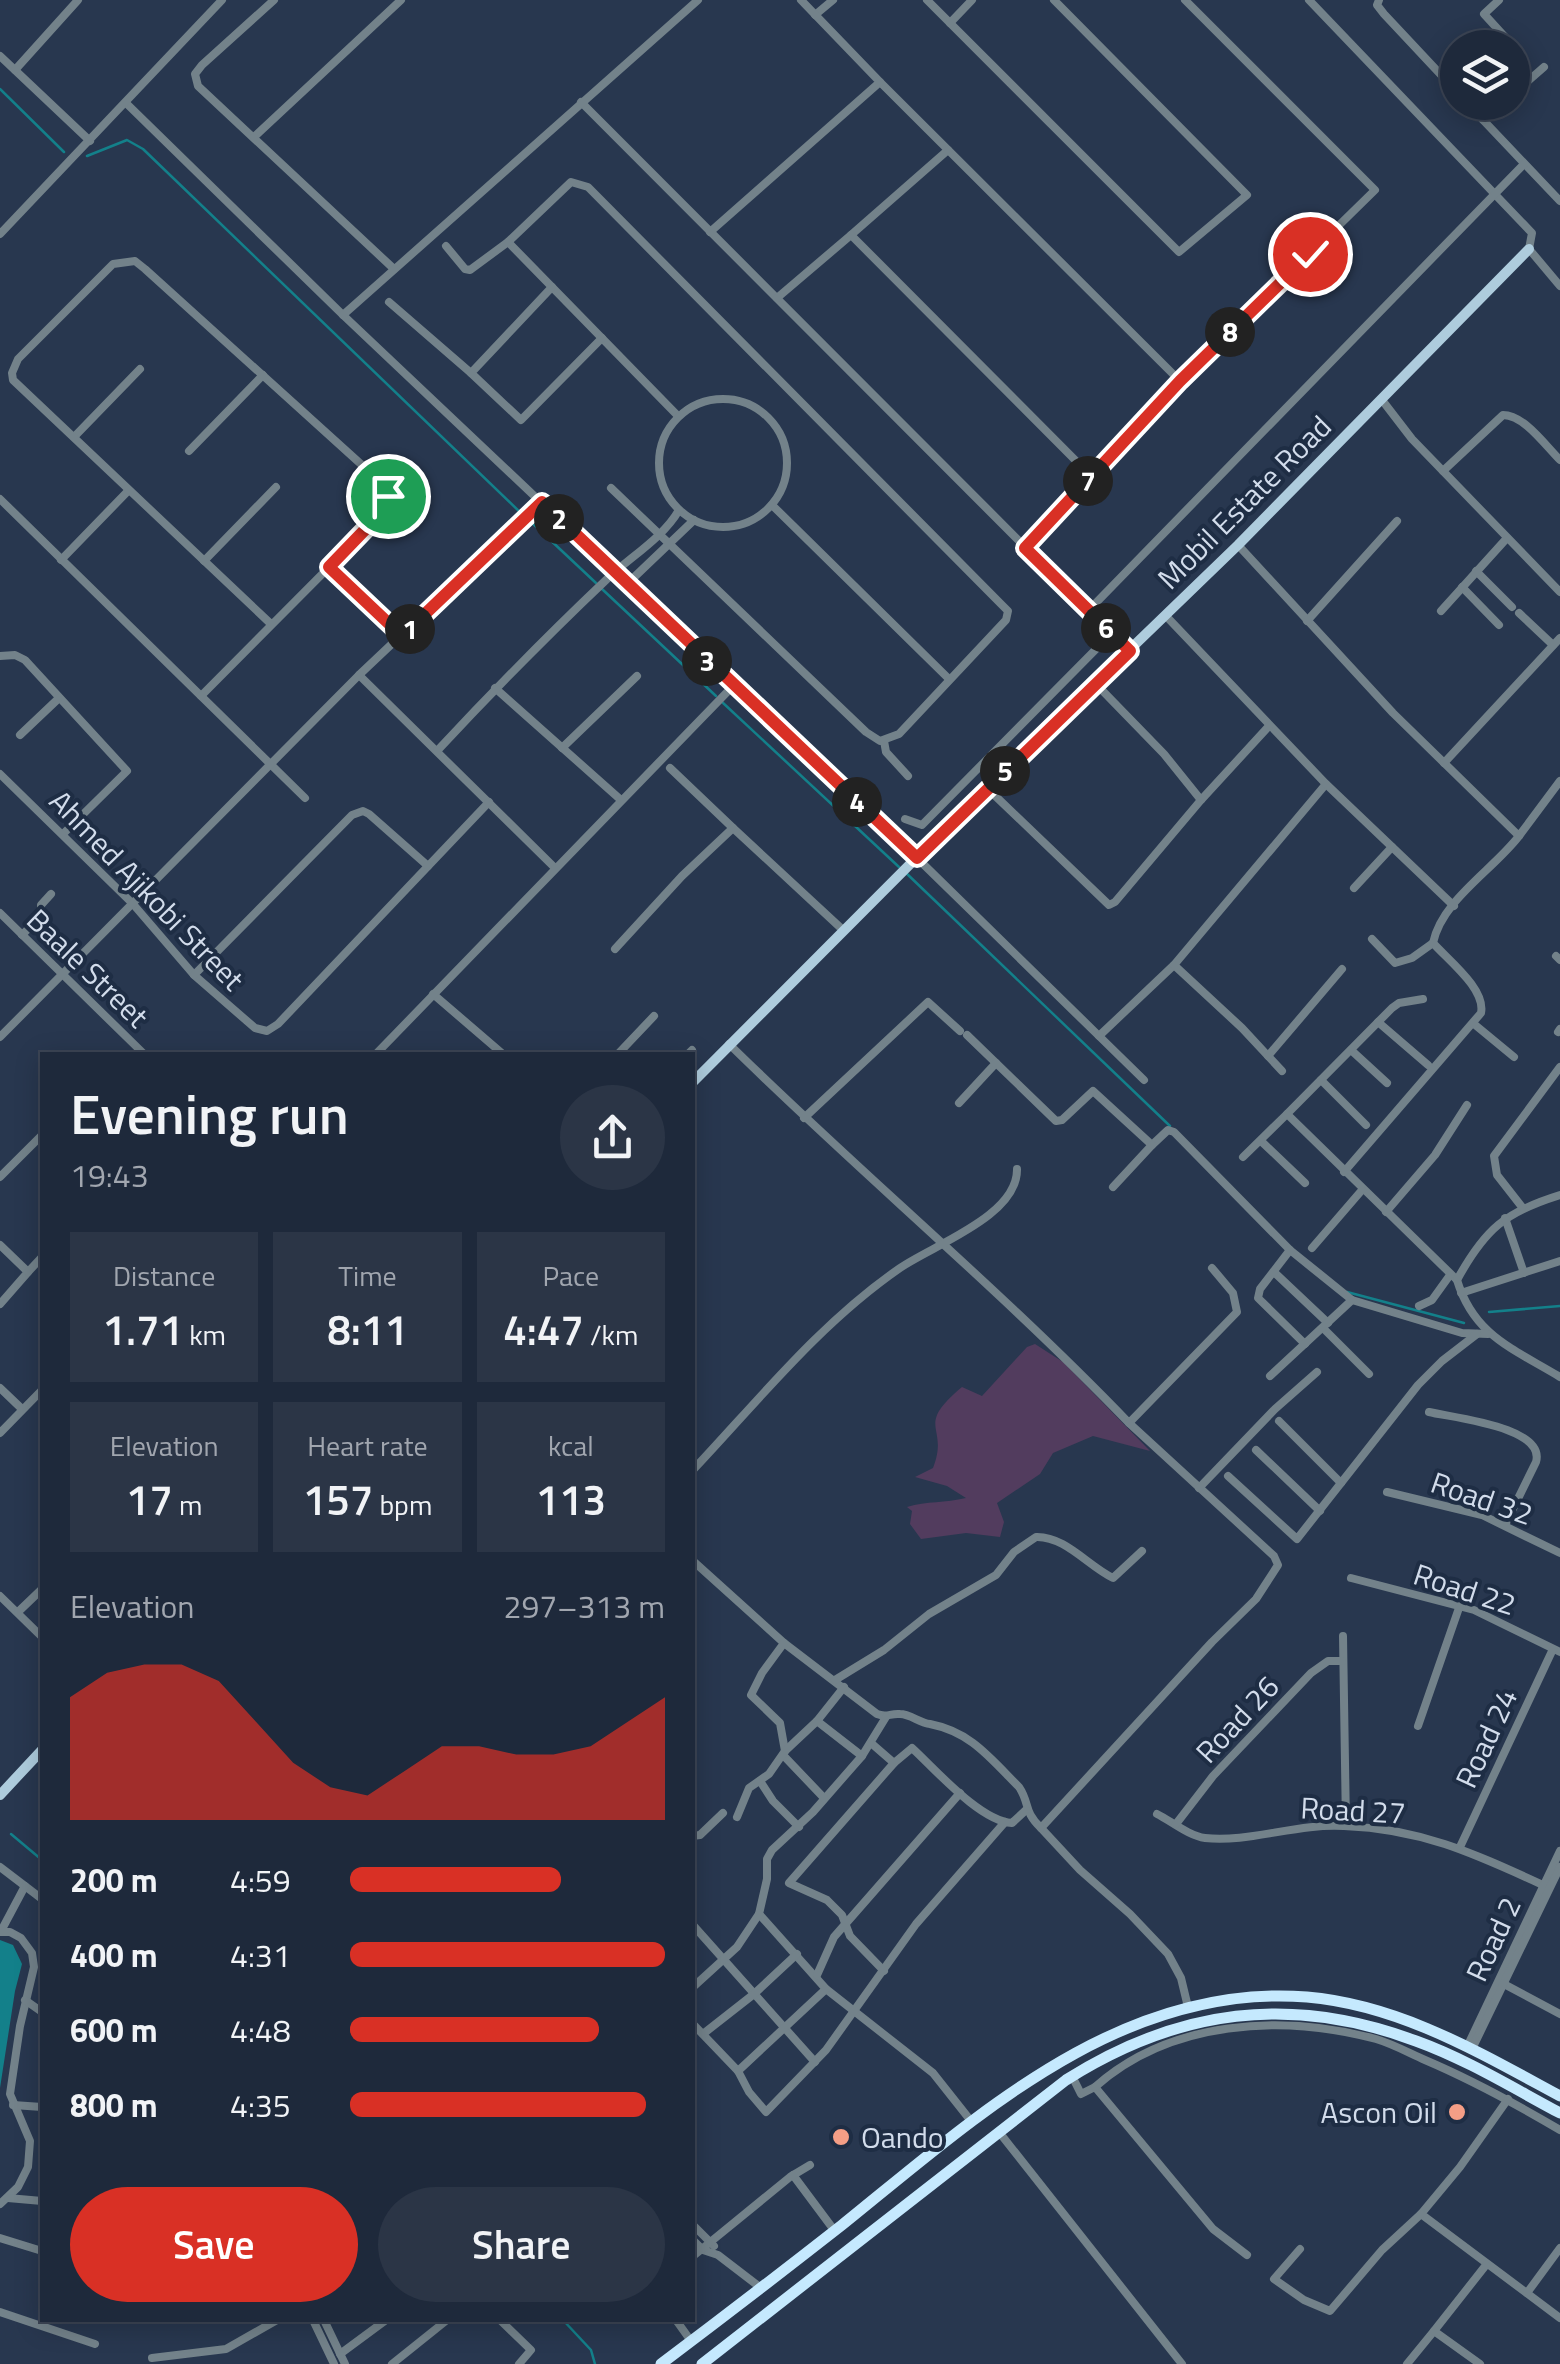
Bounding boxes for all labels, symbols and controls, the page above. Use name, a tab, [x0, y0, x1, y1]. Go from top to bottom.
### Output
map controls	[1440, 30, 1530, 120]
button: layers	[1440, 30, 1530, 120]
pin	[1268, 212, 1353, 297]
icon: check	[1283, 227, 1338, 282]
pin: 8	[1205, 307, 1255, 357]
text: 8	[1222, 310, 1238, 353]
street label: Mobil Estate Road	[1146, 404, 1342, 600]
pin	[346, 454, 431, 539]
pin: 7	[1063, 456, 1113, 506]
text: 7	[1080, 459, 1096, 502]
icon: arrive	[361, 469, 416, 524]
pin: 2	[534, 494, 584, 544]
text: 2	[551, 497, 567, 540]
pin: 6	[1081, 603, 1131, 653]
pin: 1	[385, 604, 435, 654]
text: 6	[1098, 606, 1114, 649]
text: 1	[402, 607, 418, 650]
pin: 3	[682, 636, 732, 686]
text: 3	[699, 639, 715, 682]
pin: 5	[980, 746, 1030, 796]
text: 5	[997, 749, 1013, 792]
pin: 4	[832, 777, 882, 827]
street label: Ahmed Ajikobi Street	[39, 779, 256, 1001]
text: 4	[849, 780, 865, 823]
street label: Baale Street	[16, 898, 160, 1039]
text: Evening run	[70, 1072, 349, 1155]
button: share	[560, 1085, 665, 1190]
text: 19:43	[70, 1151, 149, 1199]
text: Distance	[113, 1254, 215, 1297]
text: Time	[338, 1254, 397, 1297]
text: Pace	[542, 1254, 599, 1297]
text: 1.71	[102, 1297, 183, 1361]
text: 8:11	[327, 1297, 408, 1361]
text: 4:47	[503, 1297, 584, 1361]
text: km	[183, 1313, 226, 1356]
text: /km	[584, 1313, 638, 1356]
text: Elevation	[110, 1424, 219, 1467]
text: Heart rate	[307, 1424, 428, 1467]
text: kcal	[548, 1424, 594, 1467]
street label: Road 32	[1425, 1459, 1539, 1537]
text: 17	[126, 1467, 173, 1531]
text: 157	[303, 1467, 373, 1531]
text: 113	[536, 1467, 606, 1531]
text: m	[173, 1483, 202, 1526]
text: bpm	[373, 1483, 432, 1526]
street label: Road 22	[1408, 1551, 1522, 1627]
text: Elevation	[70, 1582, 194, 1630]
text: 297–313 m	[503, 1582, 665, 1630]
street label: Road 26	[1184, 1665, 1290, 1773]
street label: Road 24	[1443, 1681, 1529, 1795]
street label: Road 27	[1299, 1784, 1407, 1836]
text: 200 m	[70, 1856, 158, 1904]
text: 4:59	[230, 1856, 291, 1904]
street label: Road 2	[1453, 1889, 1533, 1989]
text: 400 m	[70, 1931, 158, 1979]
text: 4:31	[230, 1931, 291, 1979]
text: 600 m	[70, 2006, 158, 2054]
text: 4:48	[230, 2006, 291, 2054]
text: 800 m	[70, 2081, 158, 2129]
text: 4:35	[230, 2081, 291, 2129]
place label: Ascon Oil	[1320, 2089, 1437, 2135]
marker: Ascon Oil	[1446, 2101, 1468, 2123]
place label: Oando	[861, 2114, 944, 2160]
marker: Oando	[830, 2126, 852, 2148]
button: Save	[70, 2187, 358, 2302]
button: Share	[378, 2187, 665, 2302]

